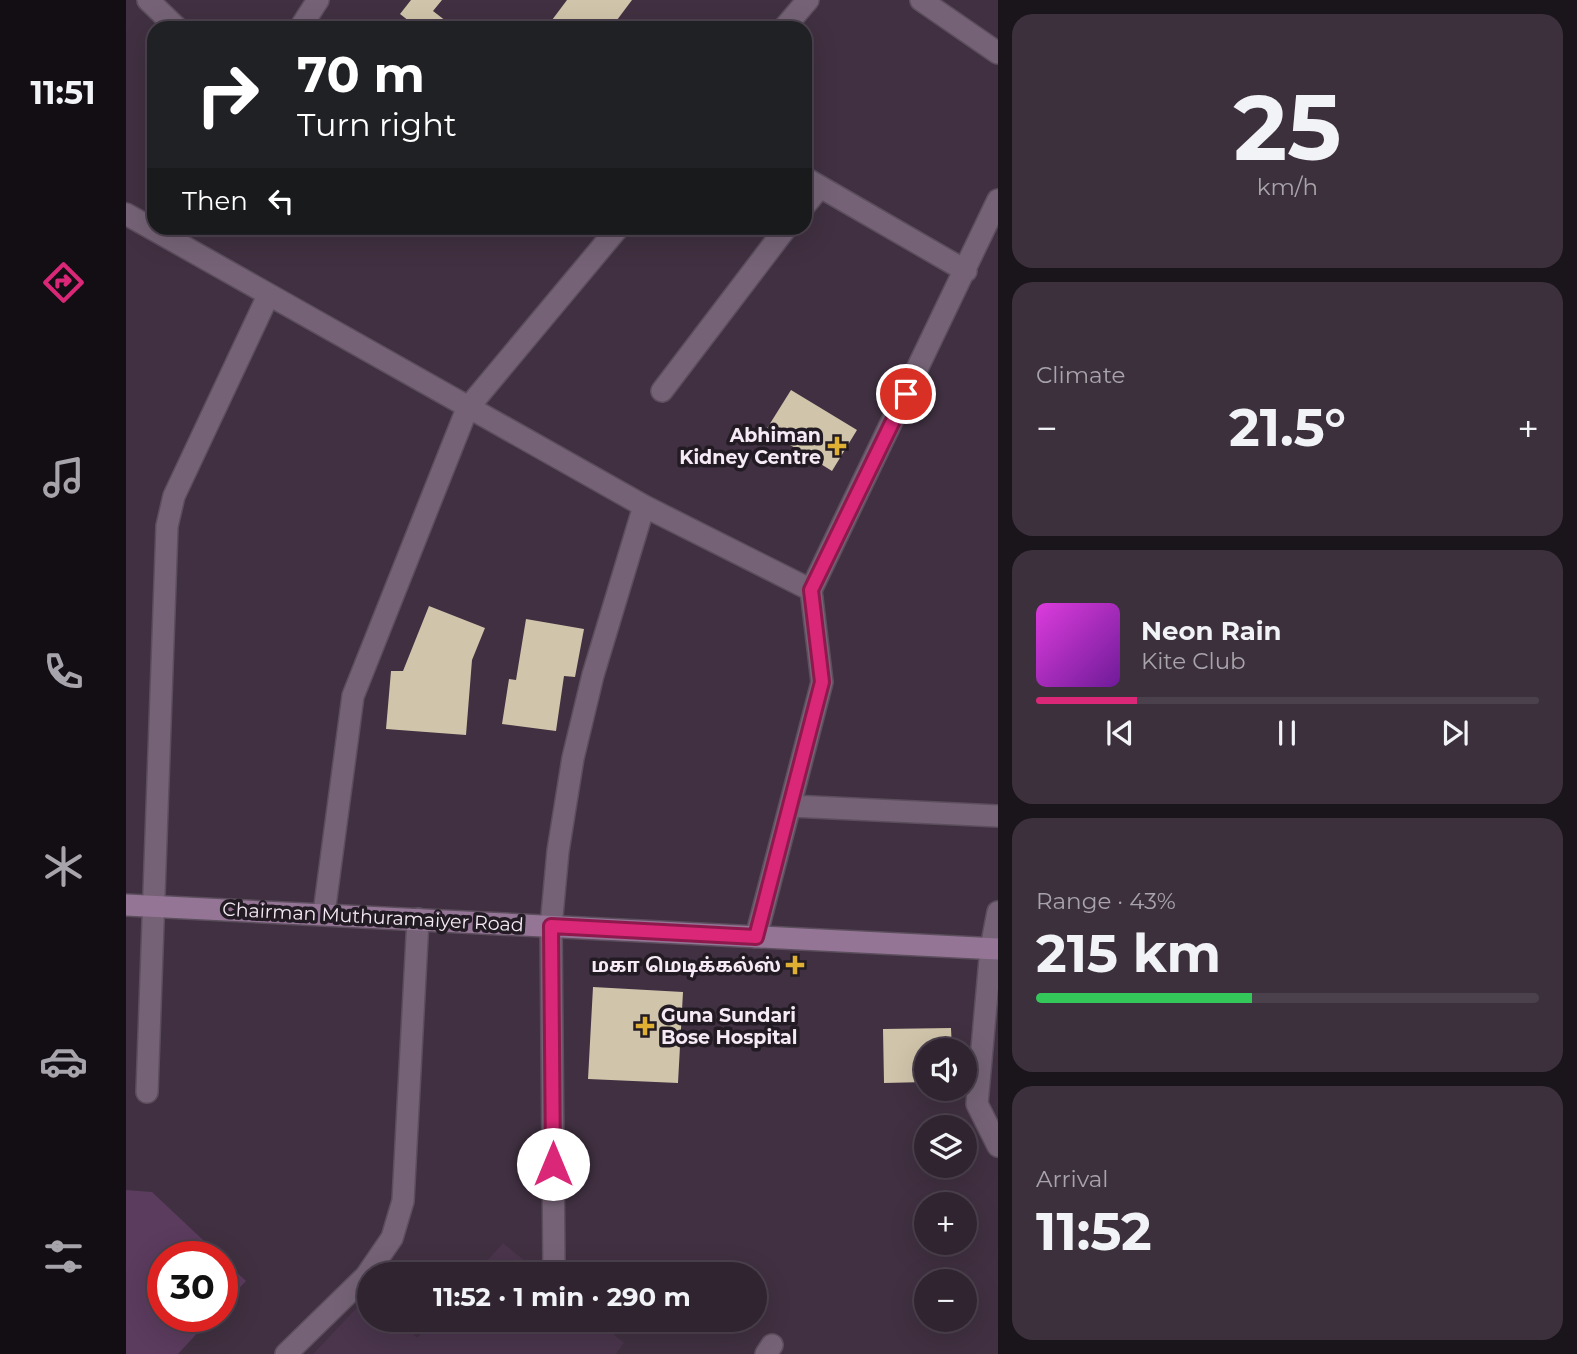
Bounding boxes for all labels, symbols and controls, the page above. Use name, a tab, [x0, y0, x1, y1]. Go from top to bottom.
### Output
text: 70 m	[297, 45, 425, 104]
icon: right	[182, 49, 273, 140]
text: 25	[1234, 72, 1341, 183]
text: 11:51	[30, 73, 96, 112]
text: Turn right	[297, 105, 457, 144]
text: km/h	[1257, 173, 1318, 201]
icon: left	[262, 182, 300, 220]
text: Then	[182, 185, 248, 217]
icon: directions	[39, 258, 88, 307]
text: Climate	[1036, 361, 1125, 389]
pin	[876, 364, 936, 424]
icon: arrive	[887, 375, 925, 413]
text: 21.5°	[1229, 396, 1346, 459]
text: −	[1036, 405, 1058, 452]
text: +	[1517, 405, 1539, 452]
place label: Abhiman Kidney Centre	[679, 424, 821, 469]
marker: Abhiman Kidney Centre	[827, 436, 847, 456]
icon: music	[39, 453, 88, 502]
text: Neon Rain	[1141, 615, 1282, 647]
icon: phone	[39, 647, 88, 696]
text: Kite Club	[1141, 647, 1246, 675]
icon: previous	[1101, 714, 1139, 752]
icon: pause	[1268, 714, 1306, 752]
icon: next	[1436, 714, 1474, 752]
icon: climate	[39, 842, 88, 891]
text: Range · 43%	[1036, 887, 1176, 915]
street label: Chairman Muthuramaiyer Road	[222, 898, 524, 936]
text: 215 km	[1036, 922, 1221, 985]
place label: மகா மெடிக்கல்ஸ்	[591, 954, 781, 978]
marker: மகா மெடிக்கல்ஸ்	[787, 957, 803, 973]
place label: Guna Sundari Bose Hospital	[661, 1004, 798, 1049]
marker: Guna Sundari Bose Hospital	[635, 1016, 655, 1036]
icon: car	[39, 1037, 88, 1086]
map controls	[914, 1038, 977, 1332]
button: sound	[914, 1038, 977, 1101]
button: layers	[914, 1115, 977, 1178]
position arrow	[516, 1127, 590, 1201]
text: Arrival	[1036, 1165, 1109, 1193]
button: +	[914, 1192, 977, 1255]
text: 11:52	[1036, 1200, 1152, 1263]
icon: filters	[39, 1232, 88, 1281]
speed limit sign: 30	[147, 1241, 238, 1332]
button: −	[914, 1269, 977, 1332]
text: 11:52 · 1 min · 290 m	[433, 1281, 691, 1313]

